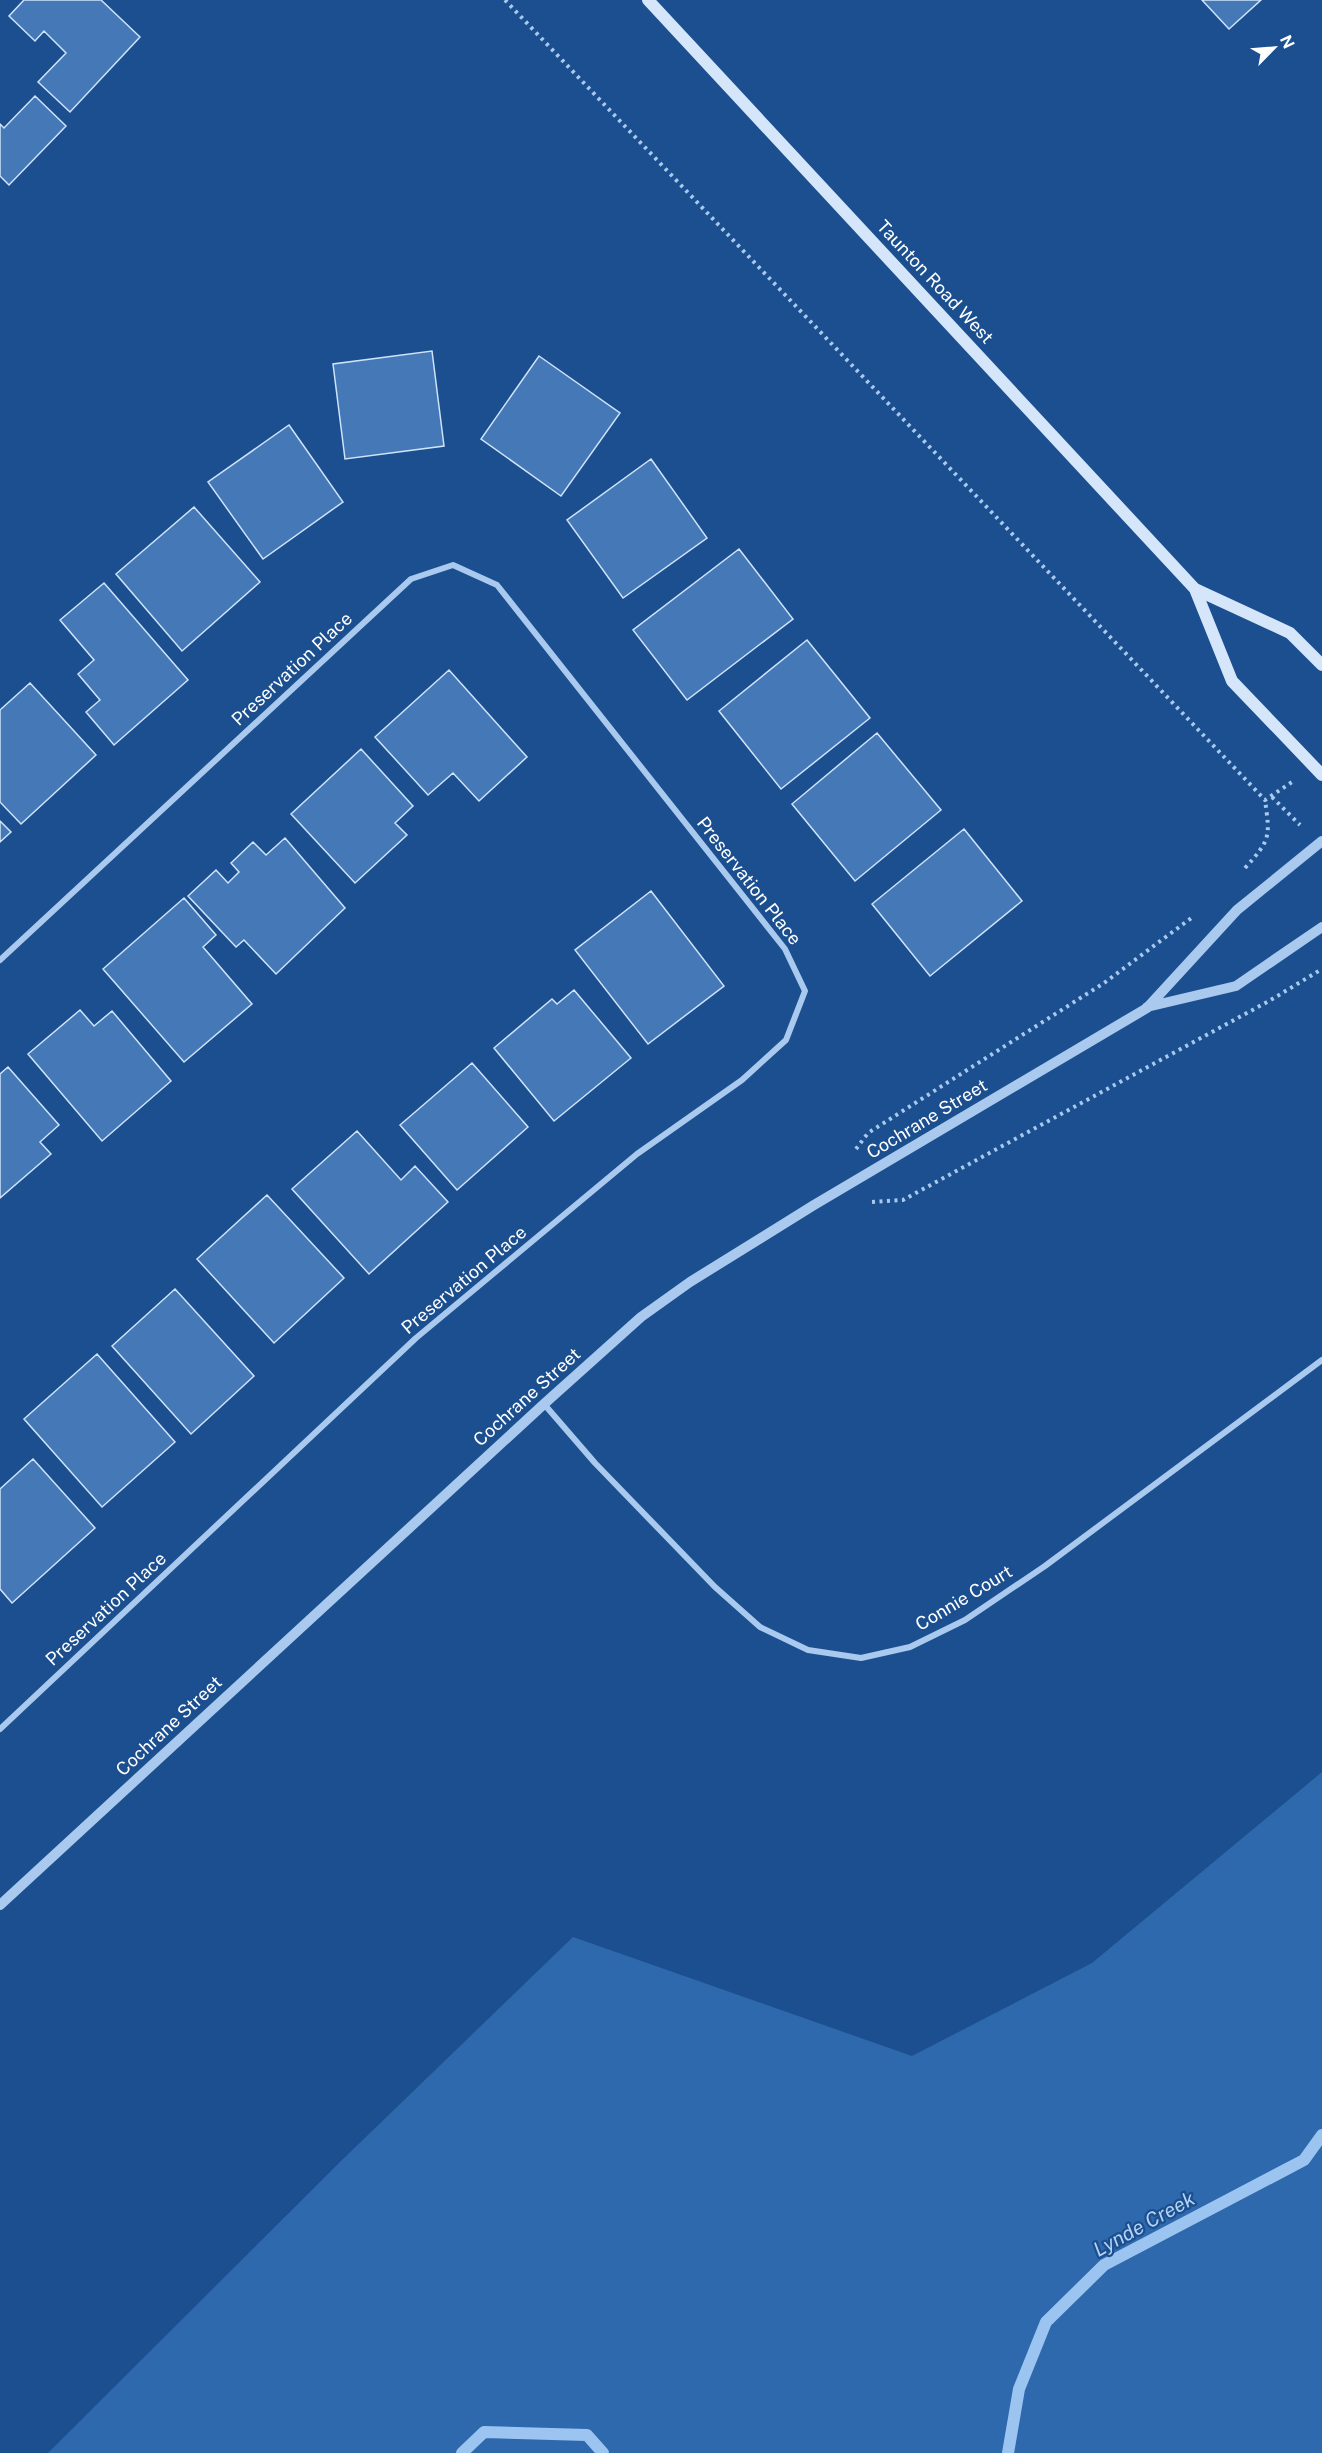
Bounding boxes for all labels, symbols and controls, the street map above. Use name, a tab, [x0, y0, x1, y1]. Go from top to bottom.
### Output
north arrow	[1244, 18, 1304, 78]
text: N	[1276, 32, 1298, 52]
street label: Taunton Road West	[873, 216, 998, 348]
street label: Preservation Place	[227, 608, 356, 730]
street label: Preservation Place	[693, 813, 806, 949]
street label: Cochrane Street	[863, 1074, 991, 1163]
street label: Preservation Place	[397, 1221, 530, 1338]
street label: Cochrane Street	[469, 1343, 584, 1450]
street label: Preservation Place	[41, 1548, 170, 1670]
street label: Connie Court	[912, 1560, 1016, 1635]
street label: Cochrane Street	[112, 1671, 226, 1780]
water label: Lynde Creek	[1089, 2186, 1199, 2262]

